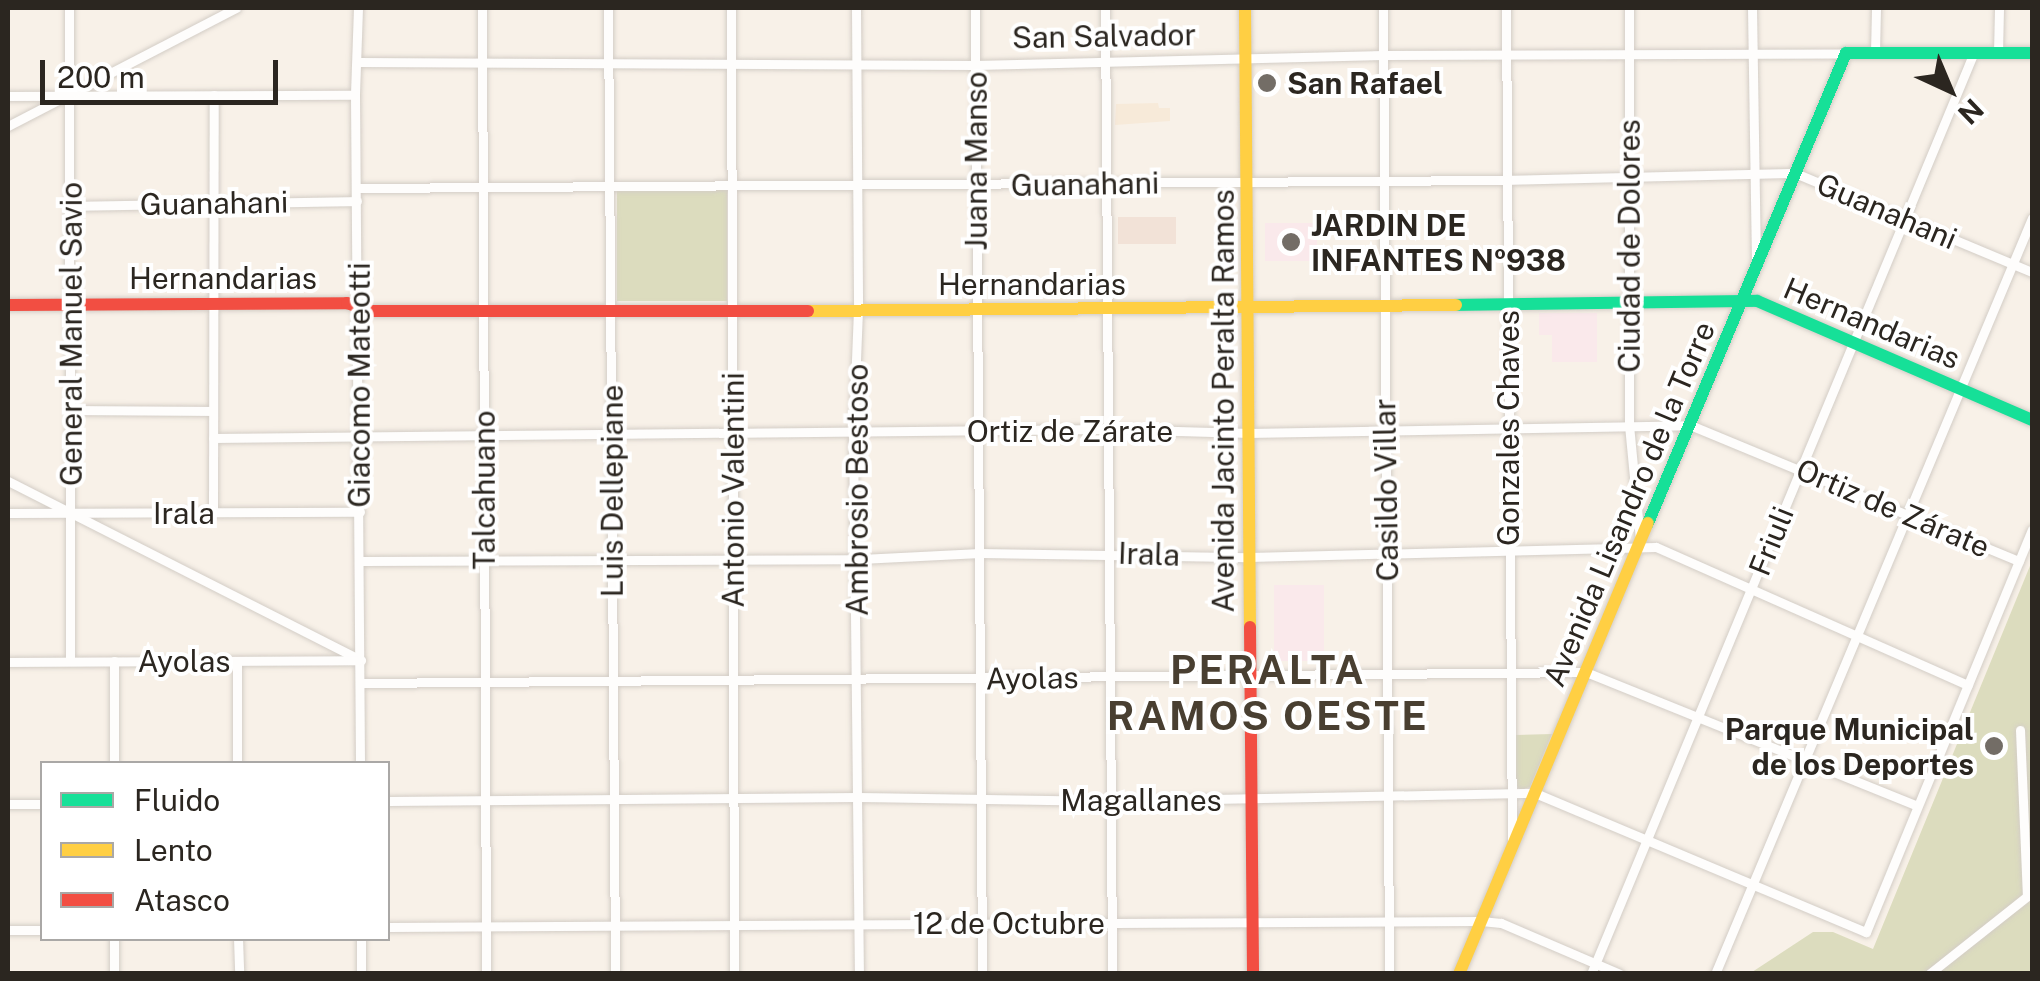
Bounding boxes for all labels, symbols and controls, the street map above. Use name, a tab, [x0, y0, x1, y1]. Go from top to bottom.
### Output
street label: San Salvador	[1012, 16, 1196, 56]
scale bar	[45, 40, 282, 102]
north arrow	[1900, 40, 2000, 140]
text: 200 m	[57, 59, 145, 95]
place label: San Rafael	[1287, 65, 1443, 101]
street label: Juana Manso	[958, 71, 994, 251]
marker: San Rafael	[1256, 72, 1278, 94]
text: N	[1952, 92, 1991, 131]
street label: Ciudad de Dolores	[1611, 119, 1647, 373]
street label: Guanahani	[1010, 165, 1160, 203]
street label: Guanahani	[1812, 165, 1962, 257]
street label: General Manuel Savio	[53, 182, 89, 486]
street label: Guanahani	[139, 184, 289, 222]
street label: Avenida Jacinto Peralta Ramos	[1205, 189, 1241, 613]
place label: JARDIN DE INFANTES Nº938	[1311, 207, 1566, 278]
marker: JARDIN DE INFANTES Nº938	[1280, 231, 1302, 253]
street label: Hernandarias	[129, 260, 317, 296]
street label: Giacomo Mateotti	[341, 262, 377, 508]
street label: Hernandarias	[938, 266, 1126, 302]
street label: Hernandarias	[1778, 270, 1966, 376]
street label: Gonzales Chaves	[1490, 310, 1526, 546]
street label: Avenida Lisandro de la Torre	[1536, 316, 1722, 692]
street label: Ambrosio Bestoso	[839, 364, 875, 616]
street label: Antonio Valentini	[715, 372, 751, 608]
street label: Luis Dellepiane	[594, 385, 630, 597]
street label: Casildo Villar	[1366, 398, 1406, 582]
street label: Talcahuano	[466, 410, 502, 570]
street label: Ortiz de Zárate	[966, 413, 1174, 449]
street label: Ortiz de Zárate	[1791, 451, 1995, 565]
street label: Irala	[153, 495, 215, 531]
street label: Friuli	[1741, 501, 1801, 581]
street label: Irala	[1117, 535, 1181, 573]
street label: Ayolas	[138, 643, 230, 679]
district label: PERALTA RAMOS OESTE	[1107, 646, 1429, 740]
street label: Ayolas	[985, 659, 1079, 697]
place label: Parque Municipal de los Deportes	[1725, 711, 1974, 782]
marker: Parque Municipal de los Deportes	[1983, 735, 2005, 757]
legend	[40, 761, 390, 941]
text: Fluido	[134, 782, 220, 818]
street label: Magallanes	[1060, 782, 1222, 818]
text: Lento	[134, 832, 213, 868]
text: Atasco	[134, 882, 230, 918]
street label: 12 de Octubre	[913, 905, 1105, 941]

